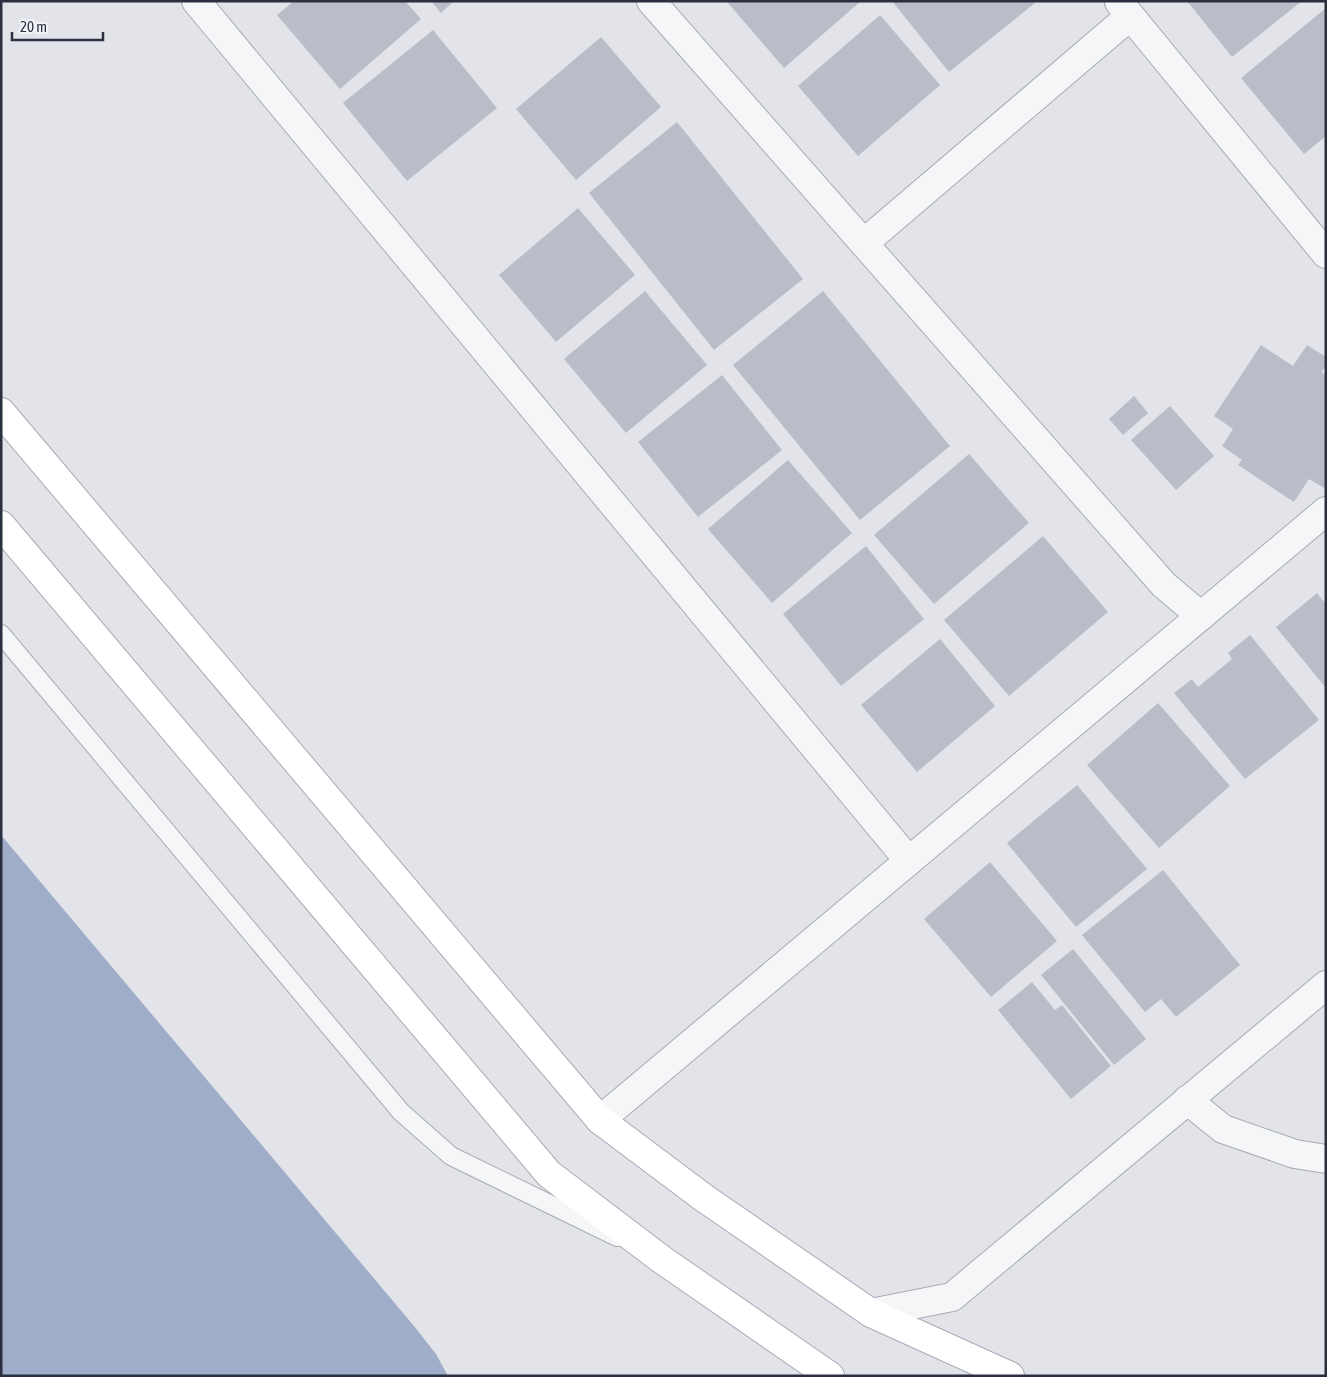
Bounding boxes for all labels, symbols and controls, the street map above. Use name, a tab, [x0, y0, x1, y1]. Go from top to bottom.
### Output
scale bar	[12, 10, 104, 42]
text: 20 m	[20, 18, 47, 35]

